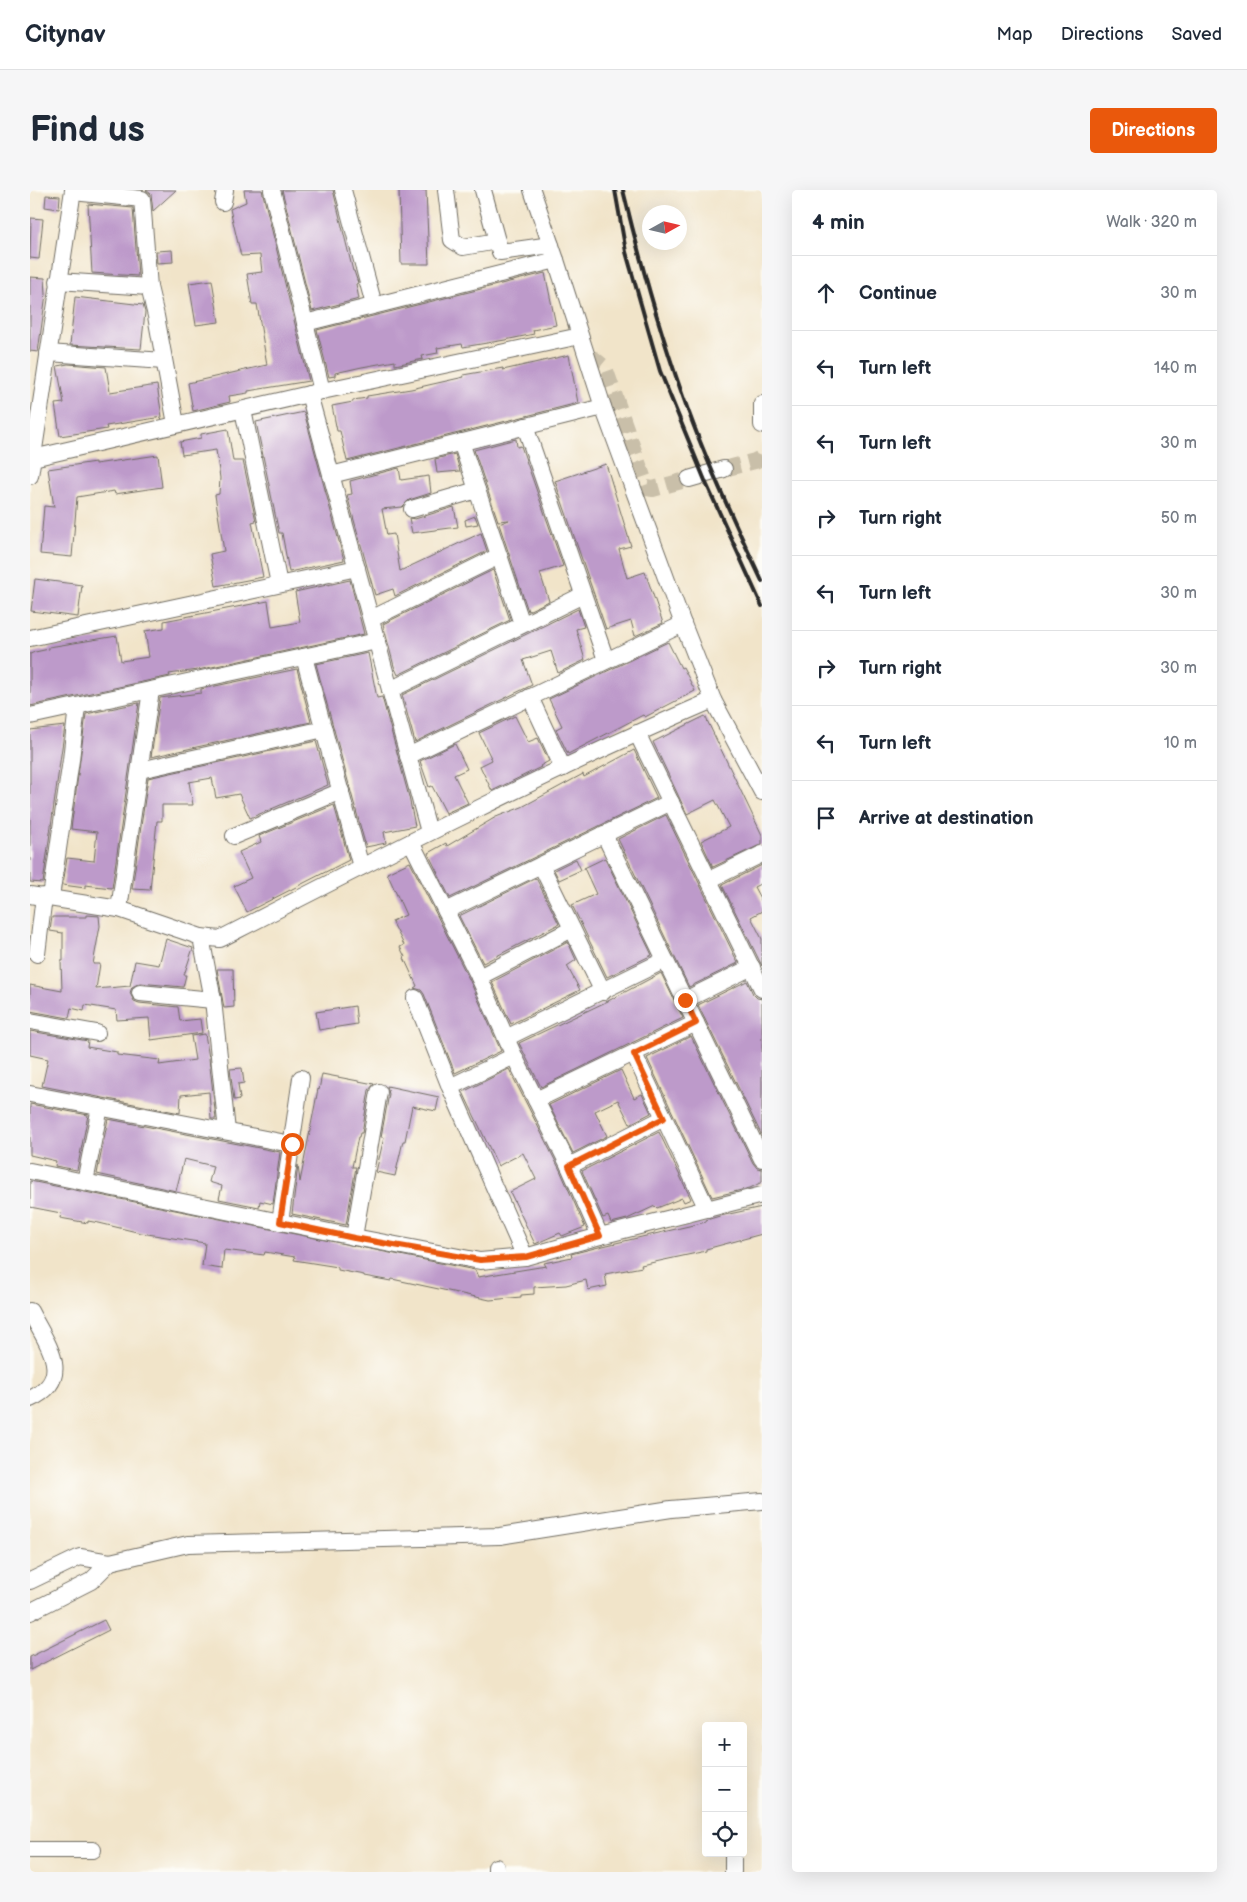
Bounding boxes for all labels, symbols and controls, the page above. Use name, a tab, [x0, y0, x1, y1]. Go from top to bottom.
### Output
text: Citynav	[25, 20, 106, 49]
text: Map	[997, 24, 1033, 45]
text: Directions	[1061, 24, 1143, 45]
text: Saved	[1171, 24, 1222, 45]
button: Directions	[1090, 108, 1217, 153]
text: Find us	[30, 109, 145, 152]
north arrow	[642, 205, 687, 250]
text: 4 min	[812, 210, 865, 235]
text: Walk · 320 m	[1106, 213, 1197, 232]
icon: ahead	[812, 279, 840, 307]
text: Continue	[859, 282, 937, 305]
text: 30 m	[1160, 284, 1197, 303]
icon: left	[812, 354, 840, 382]
text: Turn left	[859, 357, 931, 380]
text: 140 m	[1154, 359, 1197, 378]
icon: left	[812, 429, 840, 457]
text: Turn left	[859, 432, 931, 455]
text: 30 m	[1160, 434, 1197, 453]
icon: right	[812, 504, 840, 532]
text: Turn right	[859, 507, 942, 530]
text: 50 m	[1161, 509, 1197, 528]
icon: left	[812, 579, 840, 607]
text: Turn left	[859, 582, 931, 605]
text: 30 m	[1160, 584, 1197, 603]
icon: right	[812, 654, 840, 682]
text: Turn right	[859, 657, 942, 680]
text: 30 m	[1160, 659, 1197, 678]
icon: left	[812, 729, 840, 757]
text: Turn left	[859, 732, 931, 755]
text: 10 m	[1164, 734, 1197, 753]
icon: arrive	[812, 804, 840, 832]
text: Arrive at destination	[859, 807, 1034, 830]
route end	[674, 989, 697, 1012]
route start	[281, 1133, 304, 1156]
map controls	[702, 1722, 747, 1857]
button: +	[702, 1722, 747, 1767]
button: −	[702, 1767, 747, 1812]
button: locate	[702, 1812, 747, 1857]

